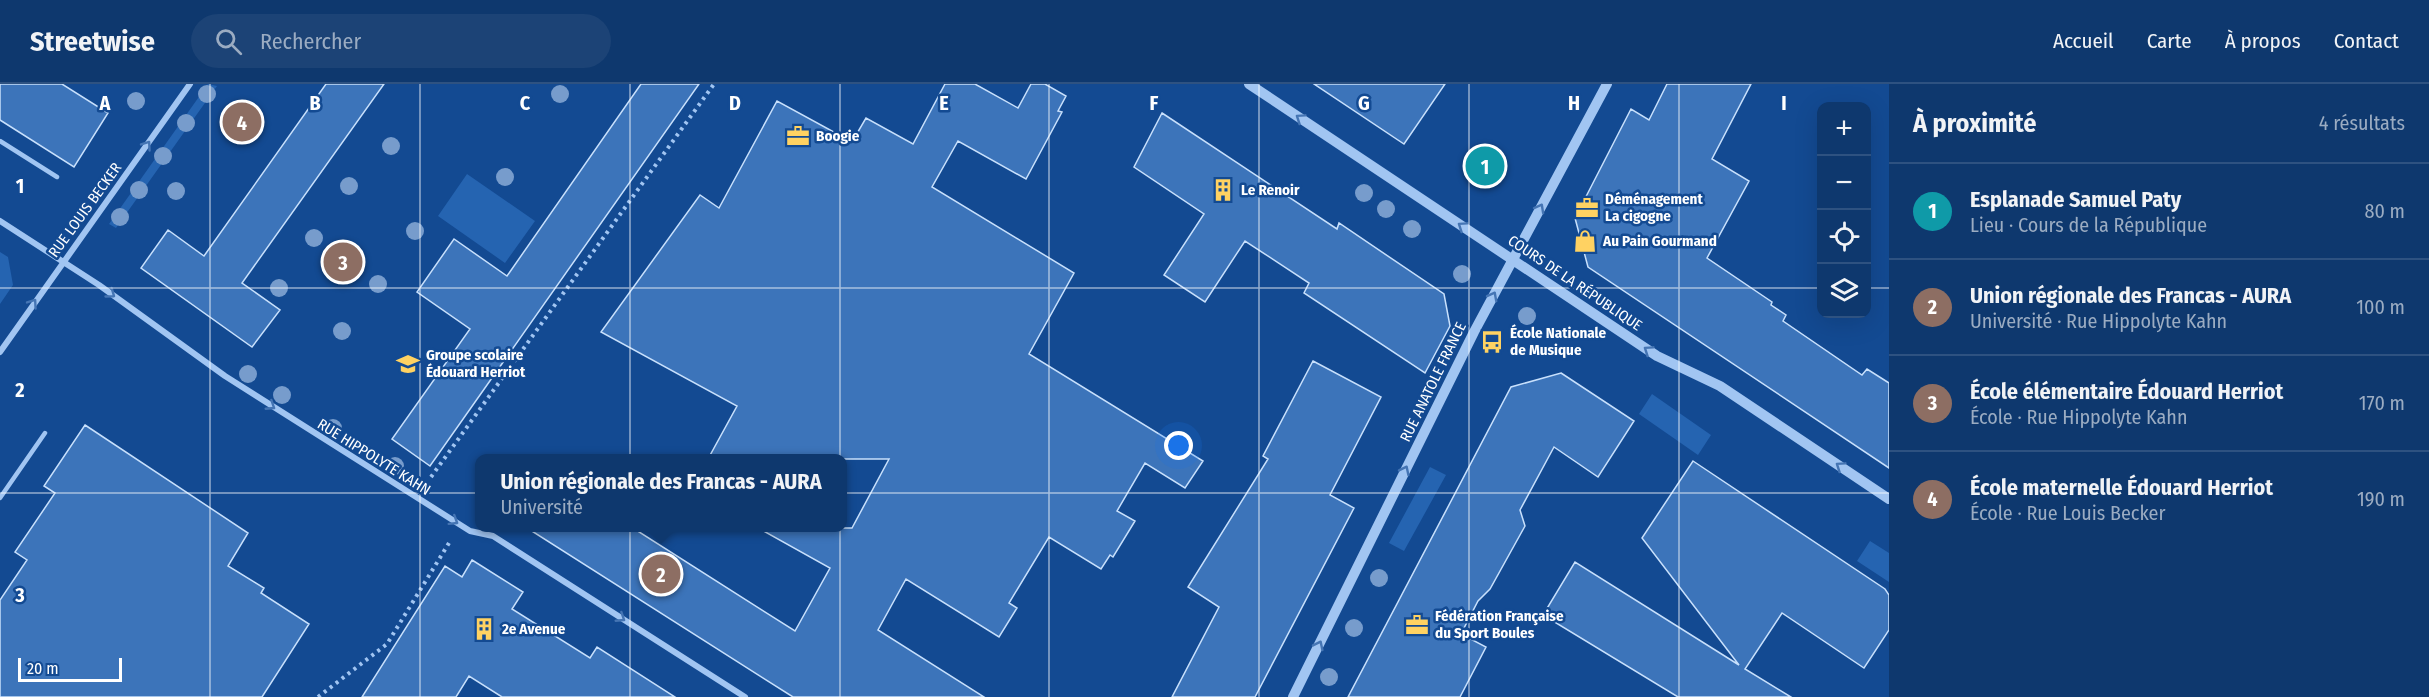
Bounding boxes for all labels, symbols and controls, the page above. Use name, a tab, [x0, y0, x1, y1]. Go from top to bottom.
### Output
search box	[191, 14, 611, 68]
text: Streetwise	[30, 25, 155, 58]
icon: search	[212, 25, 245, 58]
text: Rechercher	[260, 28, 361, 55]
text: Accueil	[2053, 28, 2114, 54]
text: Carte	[2147, 28, 2192, 54]
text: À propos	[2225, 28, 2301, 54]
text: Contact	[2334, 28, 2399, 54]
text: A	[99, 91, 112, 115]
text: B	[309, 91, 321, 115]
text: C	[520, 91, 531, 115]
text: D	[729, 91, 741, 115]
text: E	[939, 91, 949, 115]
text: F	[1150, 91, 1159, 115]
text: G	[1358, 91, 1370, 115]
text: H	[1568, 91, 1580, 115]
text: I	[1781, 91, 1787, 115]
pin: 4	[222, 99, 262, 144]
map controls	[1817, 102, 1871, 318]
button: +	[1817, 102, 1871, 156]
text: À proximité	[1913, 108, 2036, 139]
text: 4 résultats	[2319, 111, 2405, 135]
one-way arrow	[1296, 114, 1307, 125]
office icon: Boogie	[785, 123, 811, 149]
place label: Boogie	[816, 127, 860, 145]
one-way arrow	[140, 140, 151, 151]
pin: 1	[1466, 144, 1504, 188]
button: −	[1817, 156, 1871, 210]
street label: RUE LOUIS BECKER	[45, 159, 125, 261]
text: 1	[16, 174, 24, 198]
building icon: Le Renoir	[1210, 177, 1236, 203]
place label: Le Renoir	[1241, 181, 1300, 199]
text: Esplanade Samuel Paty	[1970, 186, 2181, 213]
place label: Déménagement La cigogne	[1605, 190, 1703, 225]
office icon: Déménagement La cigogne	[1574, 195, 1600, 221]
text: 1	[1928, 199, 1937, 223]
text: 80 m	[2365, 199, 2405, 223]
one-way arrow	[1533, 204, 1544, 214]
button: locate	[1817, 210, 1871, 264]
text: Lieu · Cours de la République	[1970, 213, 2207, 237]
one-way arrow	[1458, 222, 1469, 233]
shop icon: Au Pain Gourmand	[1572, 228, 1598, 254]
street label: COURS DE LA RÉPUBLIQUE	[1505, 231, 1645, 335]
place label: Au Pain Gourmand	[1602, 232, 1717, 250]
pin: 3	[324, 240, 362, 285]
button: layers	[1817, 264, 1871, 318]
text: Union régionale des Francas - AURA	[1970, 282, 2291, 309]
one-way arrow	[105, 287, 116, 298]
one-way arrow	[1486, 291, 1497, 302]
text: 2	[1928, 295, 1937, 319]
text: 100 m	[2356, 295, 2405, 319]
one-way arrow	[26, 299, 37, 310]
text: Université · Rue Hippolyte Kahn	[1970, 309, 2227, 333]
street label: RUE ANATOLE FRANCE	[1396, 319, 1470, 445]
place label: École Nationale de Musique	[1510, 324, 1607, 359]
bus stop icon: École Nationale de Musique	[1479, 329, 1505, 355]
place label: Groupe scolaire Édouard Herriot	[426, 346, 526, 381]
one-way arrow	[1644, 346, 1655, 357]
school or university icon: Groupe scolaire Édouard Herriot	[395, 351, 421, 377]
text: 2	[14, 378, 25, 402]
text: École élémentaire Édouard Herriot	[1970, 378, 2283, 405]
text: 3	[1928, 391, 1937, 415]
text: 170 m	[2359, 391, 2405, 415]
one-way arrow	[265, 398, 275, 410]
text: École · Rue Hippolyte Kahn	[1970, 405, 2187, 429]
street label: RUE HIPPOLYTE KAHN	[314, 415, 434, 499]
your location	[1164, 431, 1193, 460]
popup	[475, 454, 847, 532]
one-way arrow	[1836, 462, 1847, 473]
one-way arrow	[1398, 465, 1410, 476]
text: Union régionale des Francas - AURA	[500, 468, 822, 495]
text: École maternelle Édouard Herriot	[1970, 474, 2273, 501]
text: 4	[1927, 487, 1938, 511]
text: 190 m	[2357, 487, 2405, 511]
text: Université	[500, 495, 583, 519]
text: École · Rue Louis Becker	[1970, 501, 2165, 525]
one-way arrow	[448, 513, 458, 525]
pin: 2	[642, 552, 680, 596]
text: 3	[14, 583, 25, 607]
place label: Fédération Française du Sport Boules	[1435, 607, 1564, 642]
one-way arrow	[614, 611, 625, 622]
office icon: Fédération Française du Sport Boules	[1404, 612, 1430, 638]
building icon: 2e Avenue	[471, 616, 497, 642]
place label: 2e Avenue	[501, 620, 566, 638]
one-way arrow	[1311, 640, 1323, 651]
scale bar	[18, 655, 122, 682]
text: 20 m	[27, 659, 58, 678]

